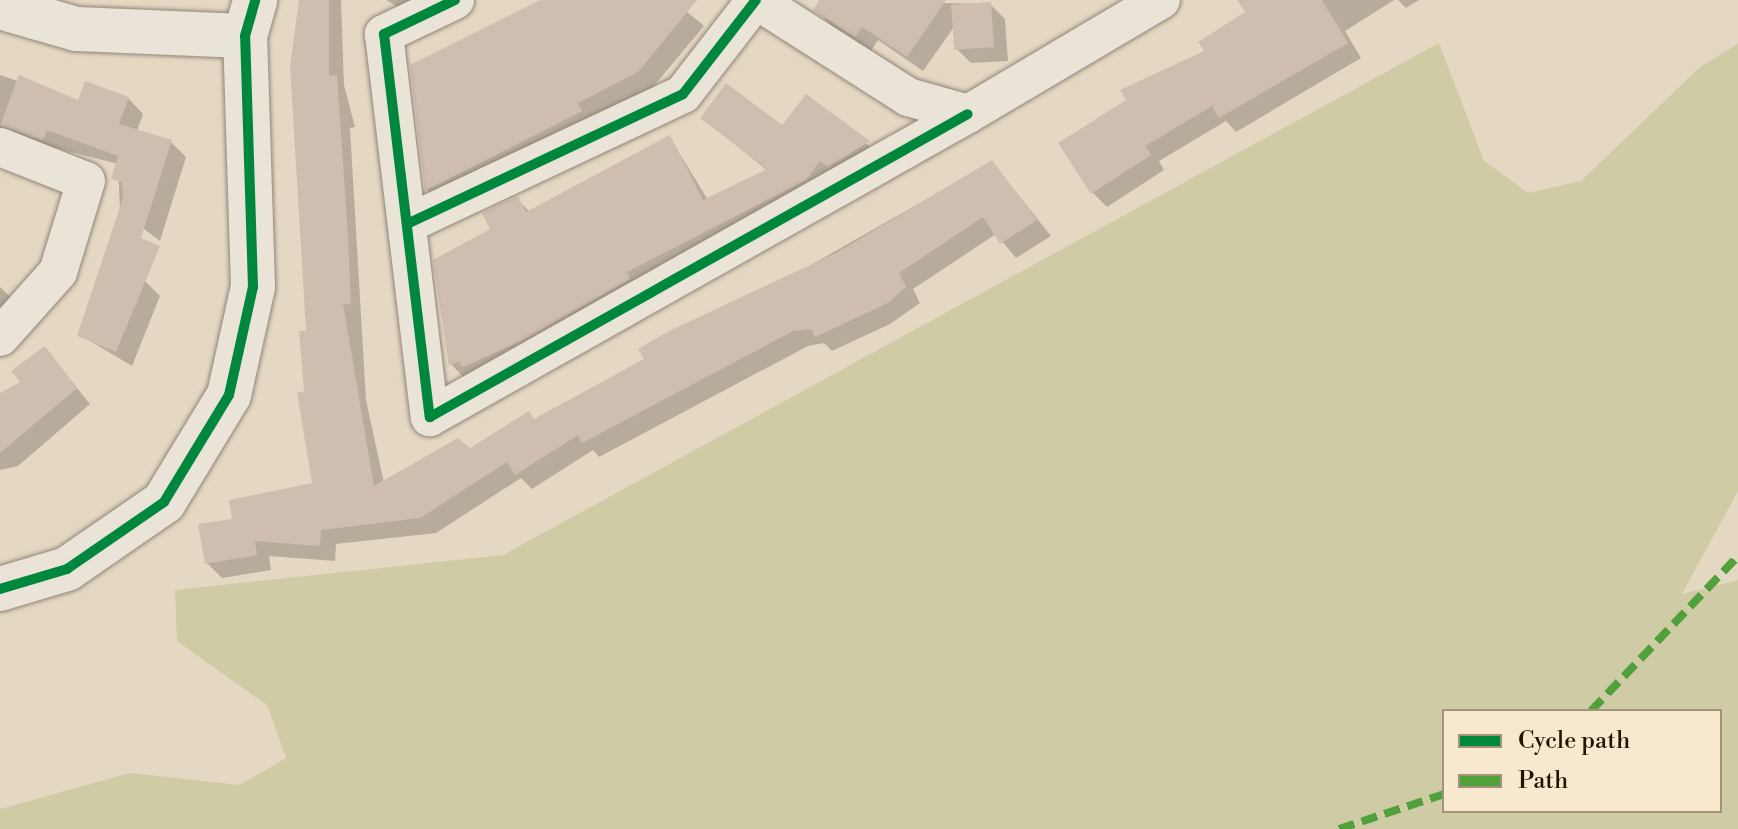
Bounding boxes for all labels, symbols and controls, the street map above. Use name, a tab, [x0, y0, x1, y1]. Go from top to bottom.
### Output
legend	[1442, 709, 1722, 813]
text: Cycle path	[1518, 726, 1630, 756]
text: Path	[1518, 766, 1568, 796]

